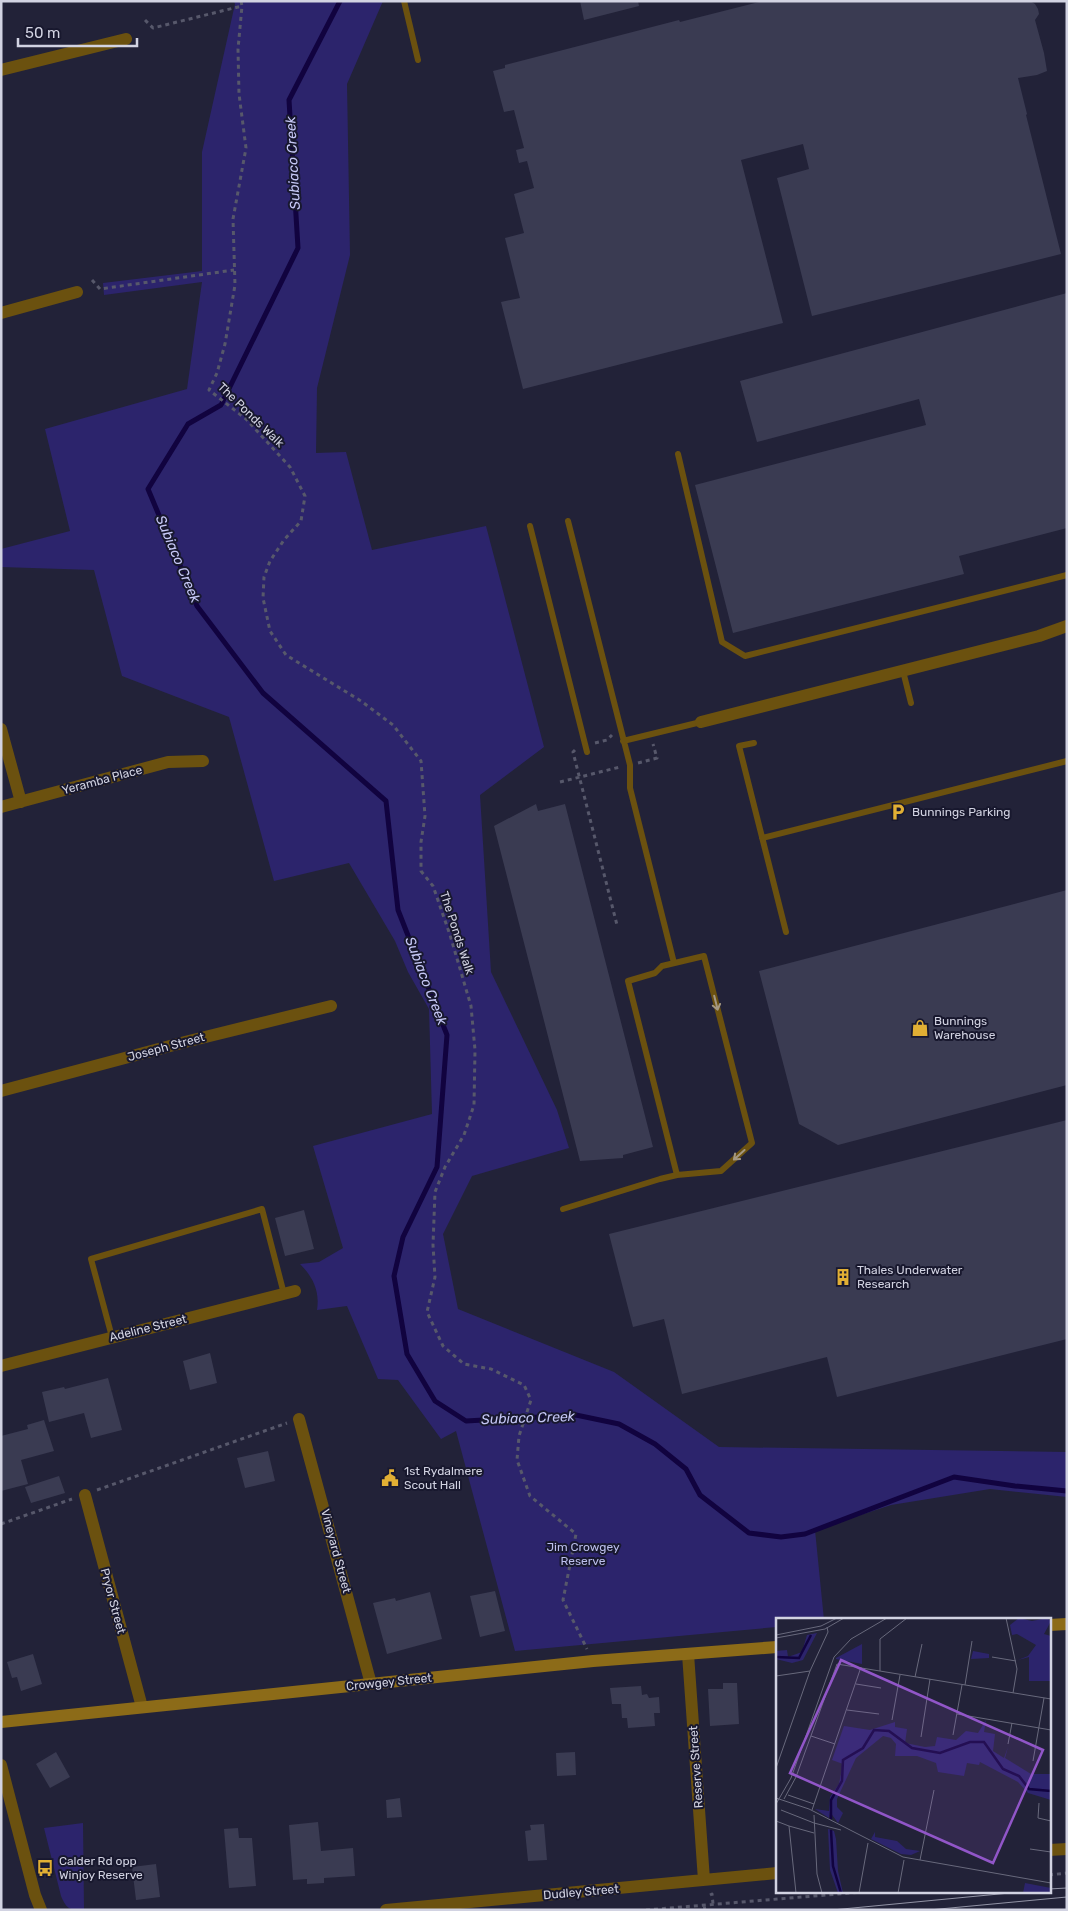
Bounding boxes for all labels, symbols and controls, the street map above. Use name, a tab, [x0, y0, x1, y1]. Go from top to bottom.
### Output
scale bar	[18, 15, 136, 47]
text: 50 m	[25, 24, 60, 42]
water label: Subiaco Creek	[282, 115, 304, 210]
street label: The Ponds Walk	[215, 380, 288, 451]
water label: Subiaco Creek	[152, 513, 204, 606]
street label: Yeramba Place	[60, 762, 144, 797]
parking icon: Bunnings Parking	[888, 802, 908, 822]
place label: Bunnings Parking	[912, 805, 1011, 819]
street label: The Ponds Walk	[437, 890, 477, 977]
water label: Subiaco Creek	[401, 934, 451, 1028]
one-way arrow	[712, 994, 721, 1010]
place label: Bunnings Warehouse	[934, 1014, 996, 1042]
shop icon: Bunnings Warehouse	[910, 1018, 930, 1038]
street label: Joseph Street	[126, 1030, 206, 1064]
one-way arrow	[732, 1149, 745, 1161]
place label: Thales Underwater Research	[857, 1263, 963, 1291]
building icon: Thales Underwater Research	[833, 1267, 853, 1287]
street label: Adeline Street	[108, 1312, 188, 1344]
water label: Subiaco Creek	[481, 1408, 576, 1428]
place label: 1st Rydalmere Scout Hall	[404, 1464, 483, 1492]
public building icon: 1st Rydalmere Scout Hall	[380, 1468, 400, 1488]
street label: Vineyard Street	[318, 1507, 354, 1595]
park label: Jim Crowgey Reserve	[546, 1540, 620, 1568]
street label: Pryor Street	[98, 1567, 129, 1636]
inset map	[776, 1618, 1050, 1894]
street label: Crowgey Street	[345, 1671, 433, 1693]
street label: Reserve Street	[686, 1725, 706, 1809]
place label: Calder Rd opp Winjoy Reserve	[59, 1854, 143, 1882]
bus stop icon: Calder Rd opp Winjoy Reserve	[35, 1858, 55, 1878]
street label: Dudley Street	[543, 1882, 620, 1902]

